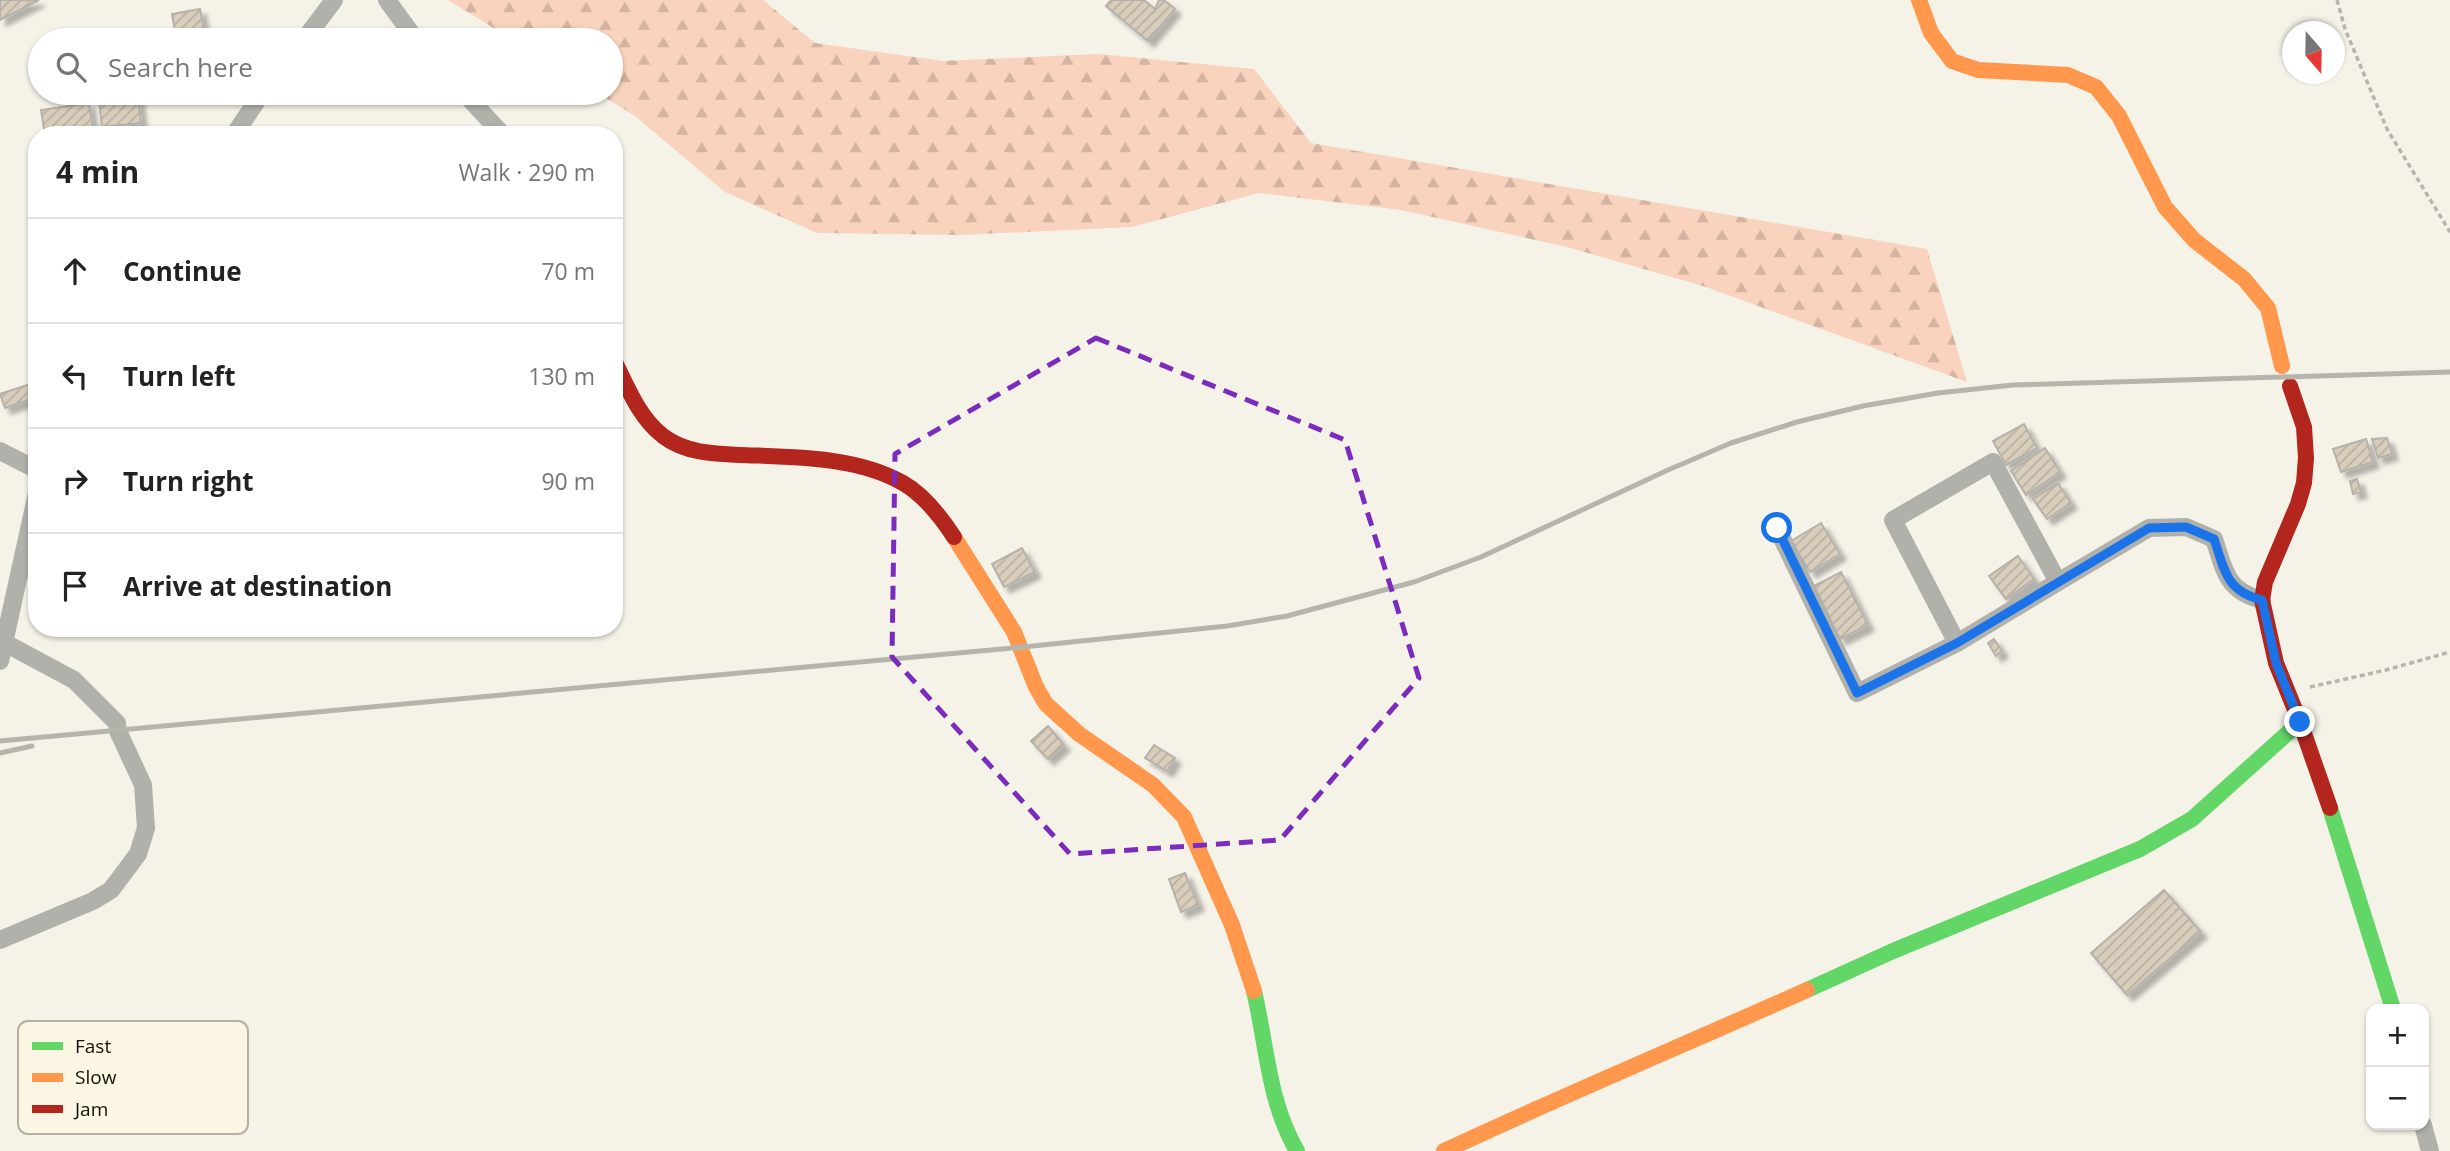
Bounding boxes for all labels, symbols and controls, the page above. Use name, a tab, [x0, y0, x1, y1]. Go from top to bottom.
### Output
north arrow	[2282, 21, 2345, 84]
search box	[28, 28, 623, 105]
icon: search	[52, 48, 90, 86]
text: Search here	[108, 49, 253, 85]
text: 4 min	[56, 151, 139, 192]
text: Walk · 290 m	[458, 156, 595, 188]
icon: ahead	[56, 252, 94, 290]
text: Continue	[123, 253, 242, 289]
text: 70 m	[541, 255, 595, 287]
icon: left	[56, 357, 94, 395]
text: Turn left	[123, 358, 235, 394]
text: 130 m	[528, 360, 595, 392]
icon: right	[56, 462, 94, 500]
text: Turn right	[123, 463, 254, 499]
text: 90 m	[541, 465, 595, 497]
route start	[1761, 512, 1792, 543]
icon: arrive	[56, 567, 94, 605]
text: Arrive at destination	[123, 568, 392, 604]
route end	[2284, 706, 2315, 737]
map controls	[2366, 1004, 2429, 1130]
button: +	[2366, 1004, 2429, 1067]
legend	[18, 1021, 248, 1134]
text: Fast	[75, 1033, 111, 1059]
text: Slow	[75, 1064, 117, 1090]
button: −	[2366, 1067, 2429, 1130]
text: Jam	[73, 1096, 108, 1122]

